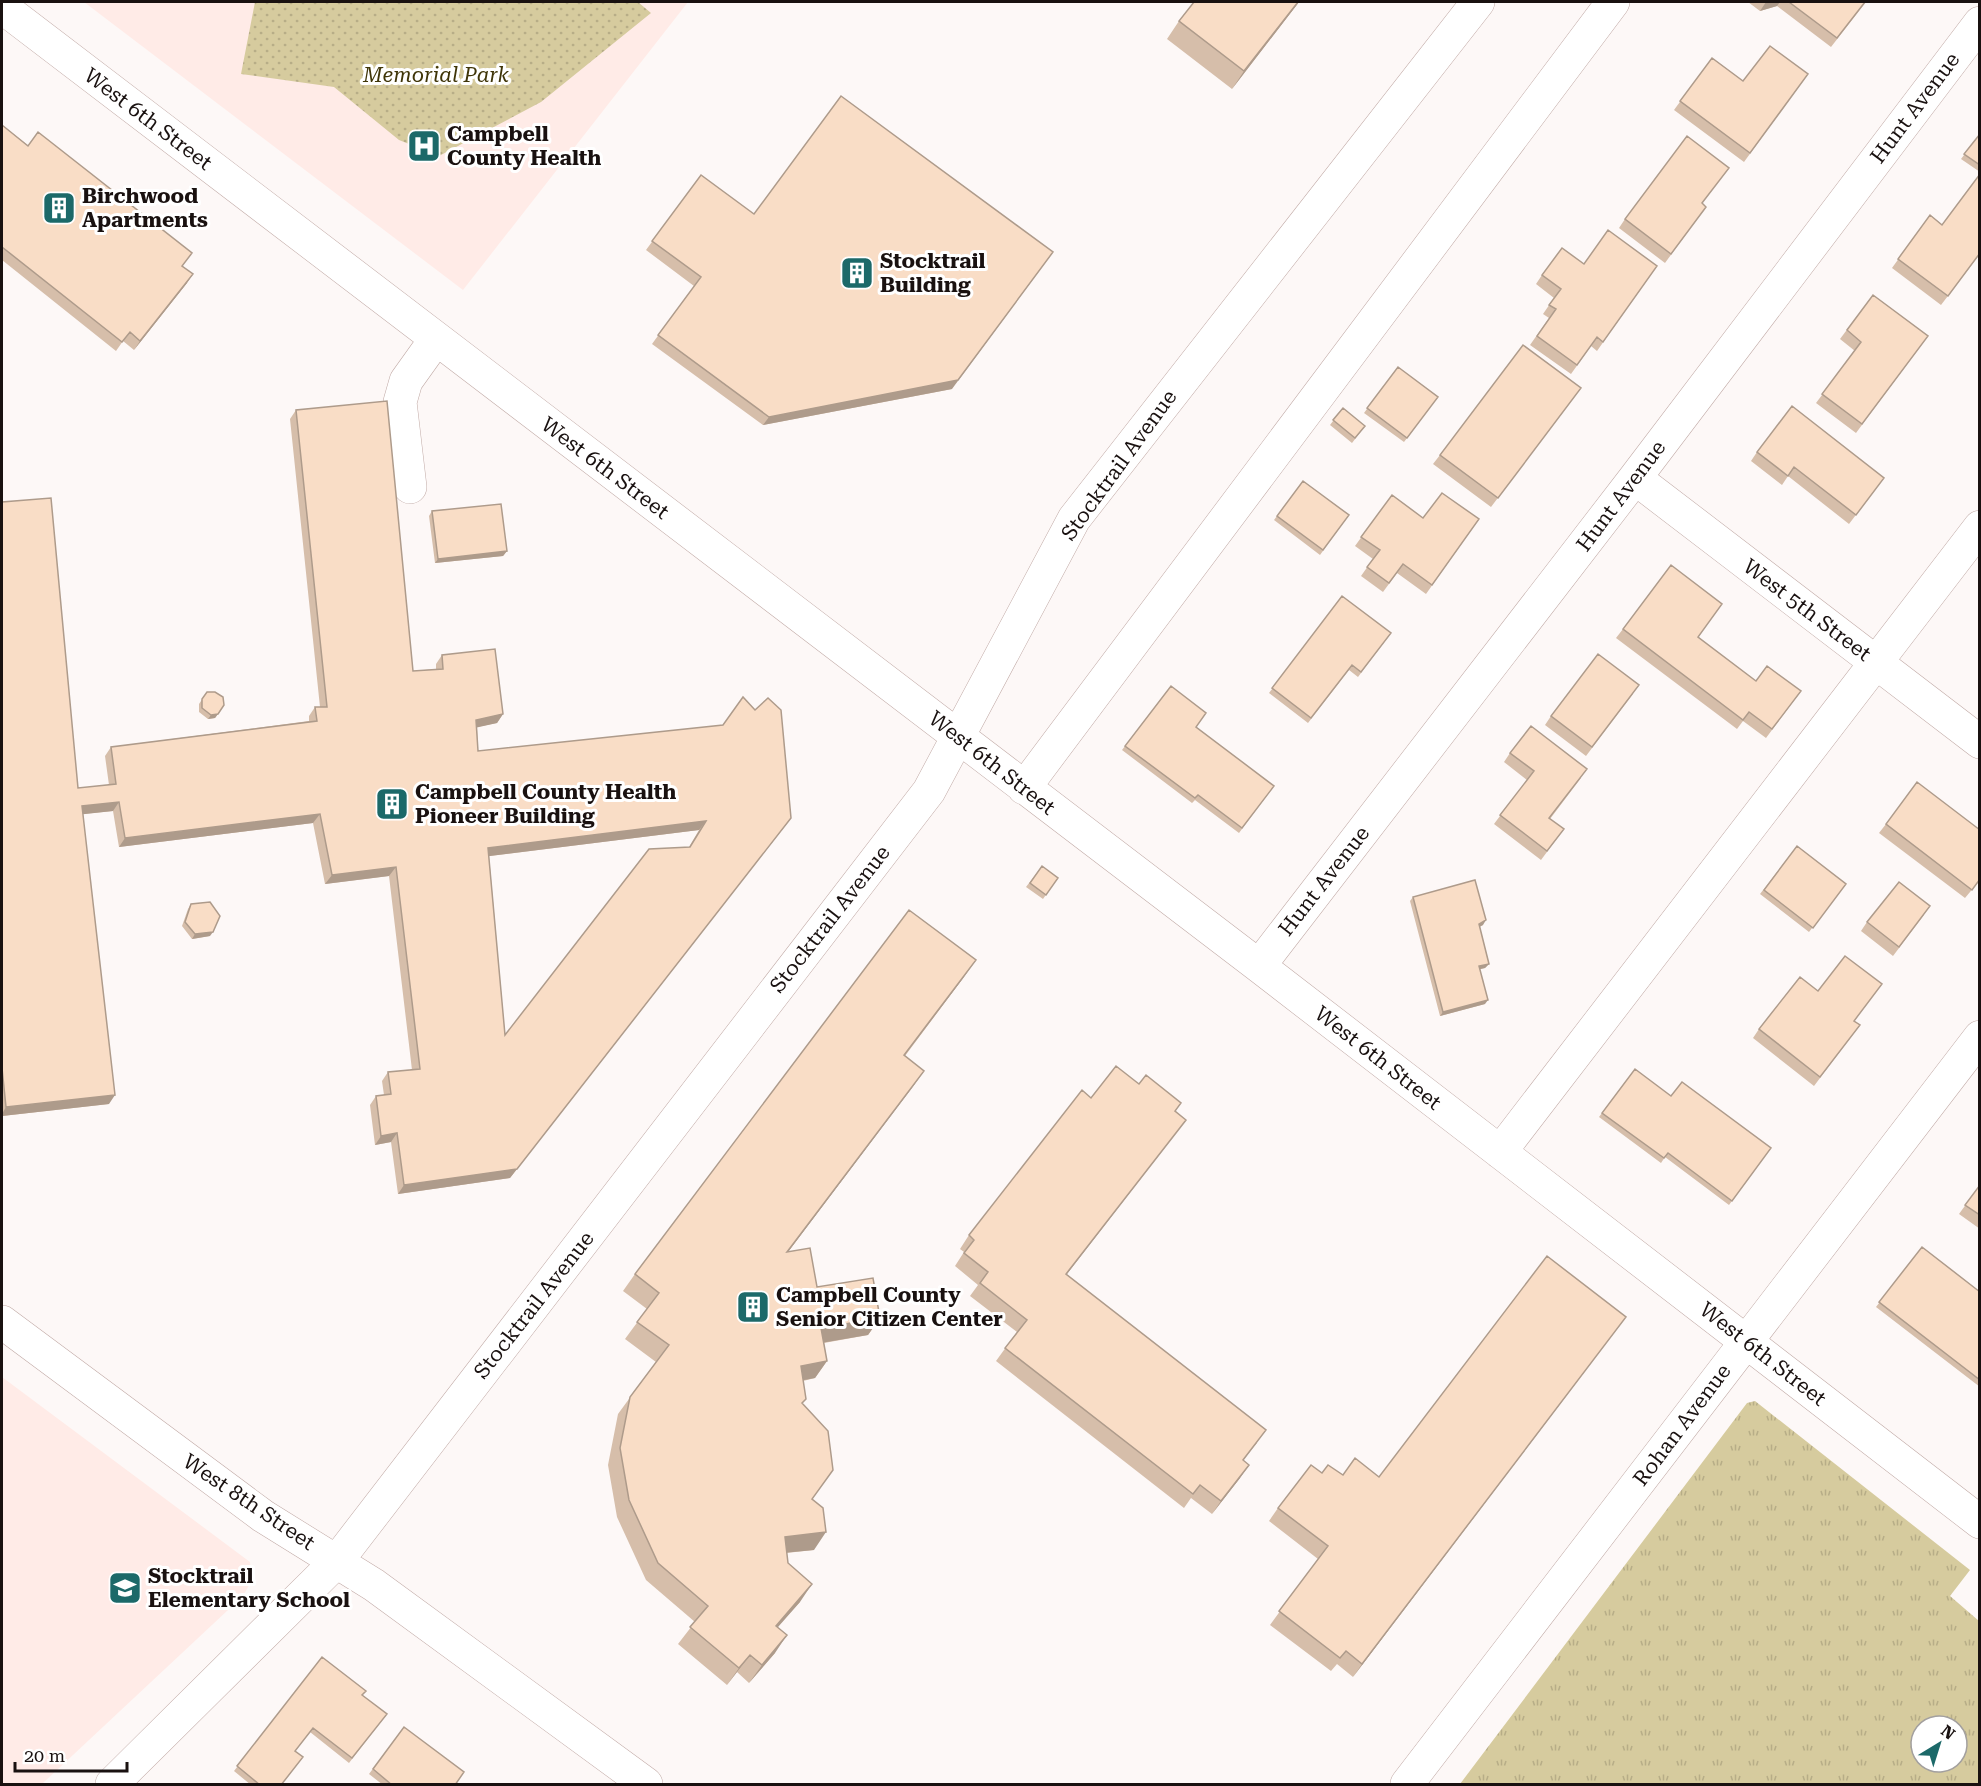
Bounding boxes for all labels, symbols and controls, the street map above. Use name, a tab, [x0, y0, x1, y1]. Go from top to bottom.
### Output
street label: Hunt Avenue	[1866, 48, 1964, 168]
street label: West 6th Street	[79, 63, 217, 175]
park label: Memorial Park	[362, 63, 510, 87]
place label: Campbell County Health	[447, 122, 601, 170]
hospital icon: Campbell County Health	[406, 128, 442, 164]
place label: Birchwood Apartments	[82, 184, 208, 232]
building icon: Birchwood Apartments	[41, 190, 77, 226]
place label: Stocktrail Building	[880, 249, 986, 297]
building icon: Stocktrail Building	[839, 255, 875, 291]
street label: Stocktrail Avenue	[1056, 385, 1182, 545]
street label: West 6th Street	[536, 412, 674, 524]
street label: Hunt Avenue	[1572, 436, 1670, 556]
street label: West 5th Street	[1738, 554, 1876, 666]
street label: West 6th Street	[924, 706, 1060, 820]
place label: Campbell County Health Pioneer Building	[415, 780, 676, 828]
building icon: Campbell County Health Pioneer Building	[374, 786, 410, 822]
street label: Hunt Avenue	[1274, 821, 1374, 941]
street label: Stocktrail Avenue	[765, 841, 895, 997]
street label: West 6th Street	[1310, 1001, 1446, 1115]
street label: Stocktrail Avenue	[469, 1227, 599, 1383]
place label: Campbell County Senior Citizen Center	[776, 1283, 1003, 1331]
building icon: Campbell County Senior Citizen Center	[735, 1289, 771, 1325]
street label: West 6th Street	[1695, 1297, 1831, 1411]
street label: Rohan Avenue	[1628, 1359, 1736, 1491]
street label: West 8th Street	[179, 1449, 320, 1555]
place label: Stocktrail Elementary School	[148, 1564, 350, 1612]
school or university icon: Stocktrail Elementary School	[107, 1570, 143, 1606]
north arrow	[1909, 1714, 1969, 1774]
text: N	[1937, 1721, 1959, 1744]
scale bar	[15, 1735, 128, 1773]
text: 20 m	[24, 1745, 65, 1766]

